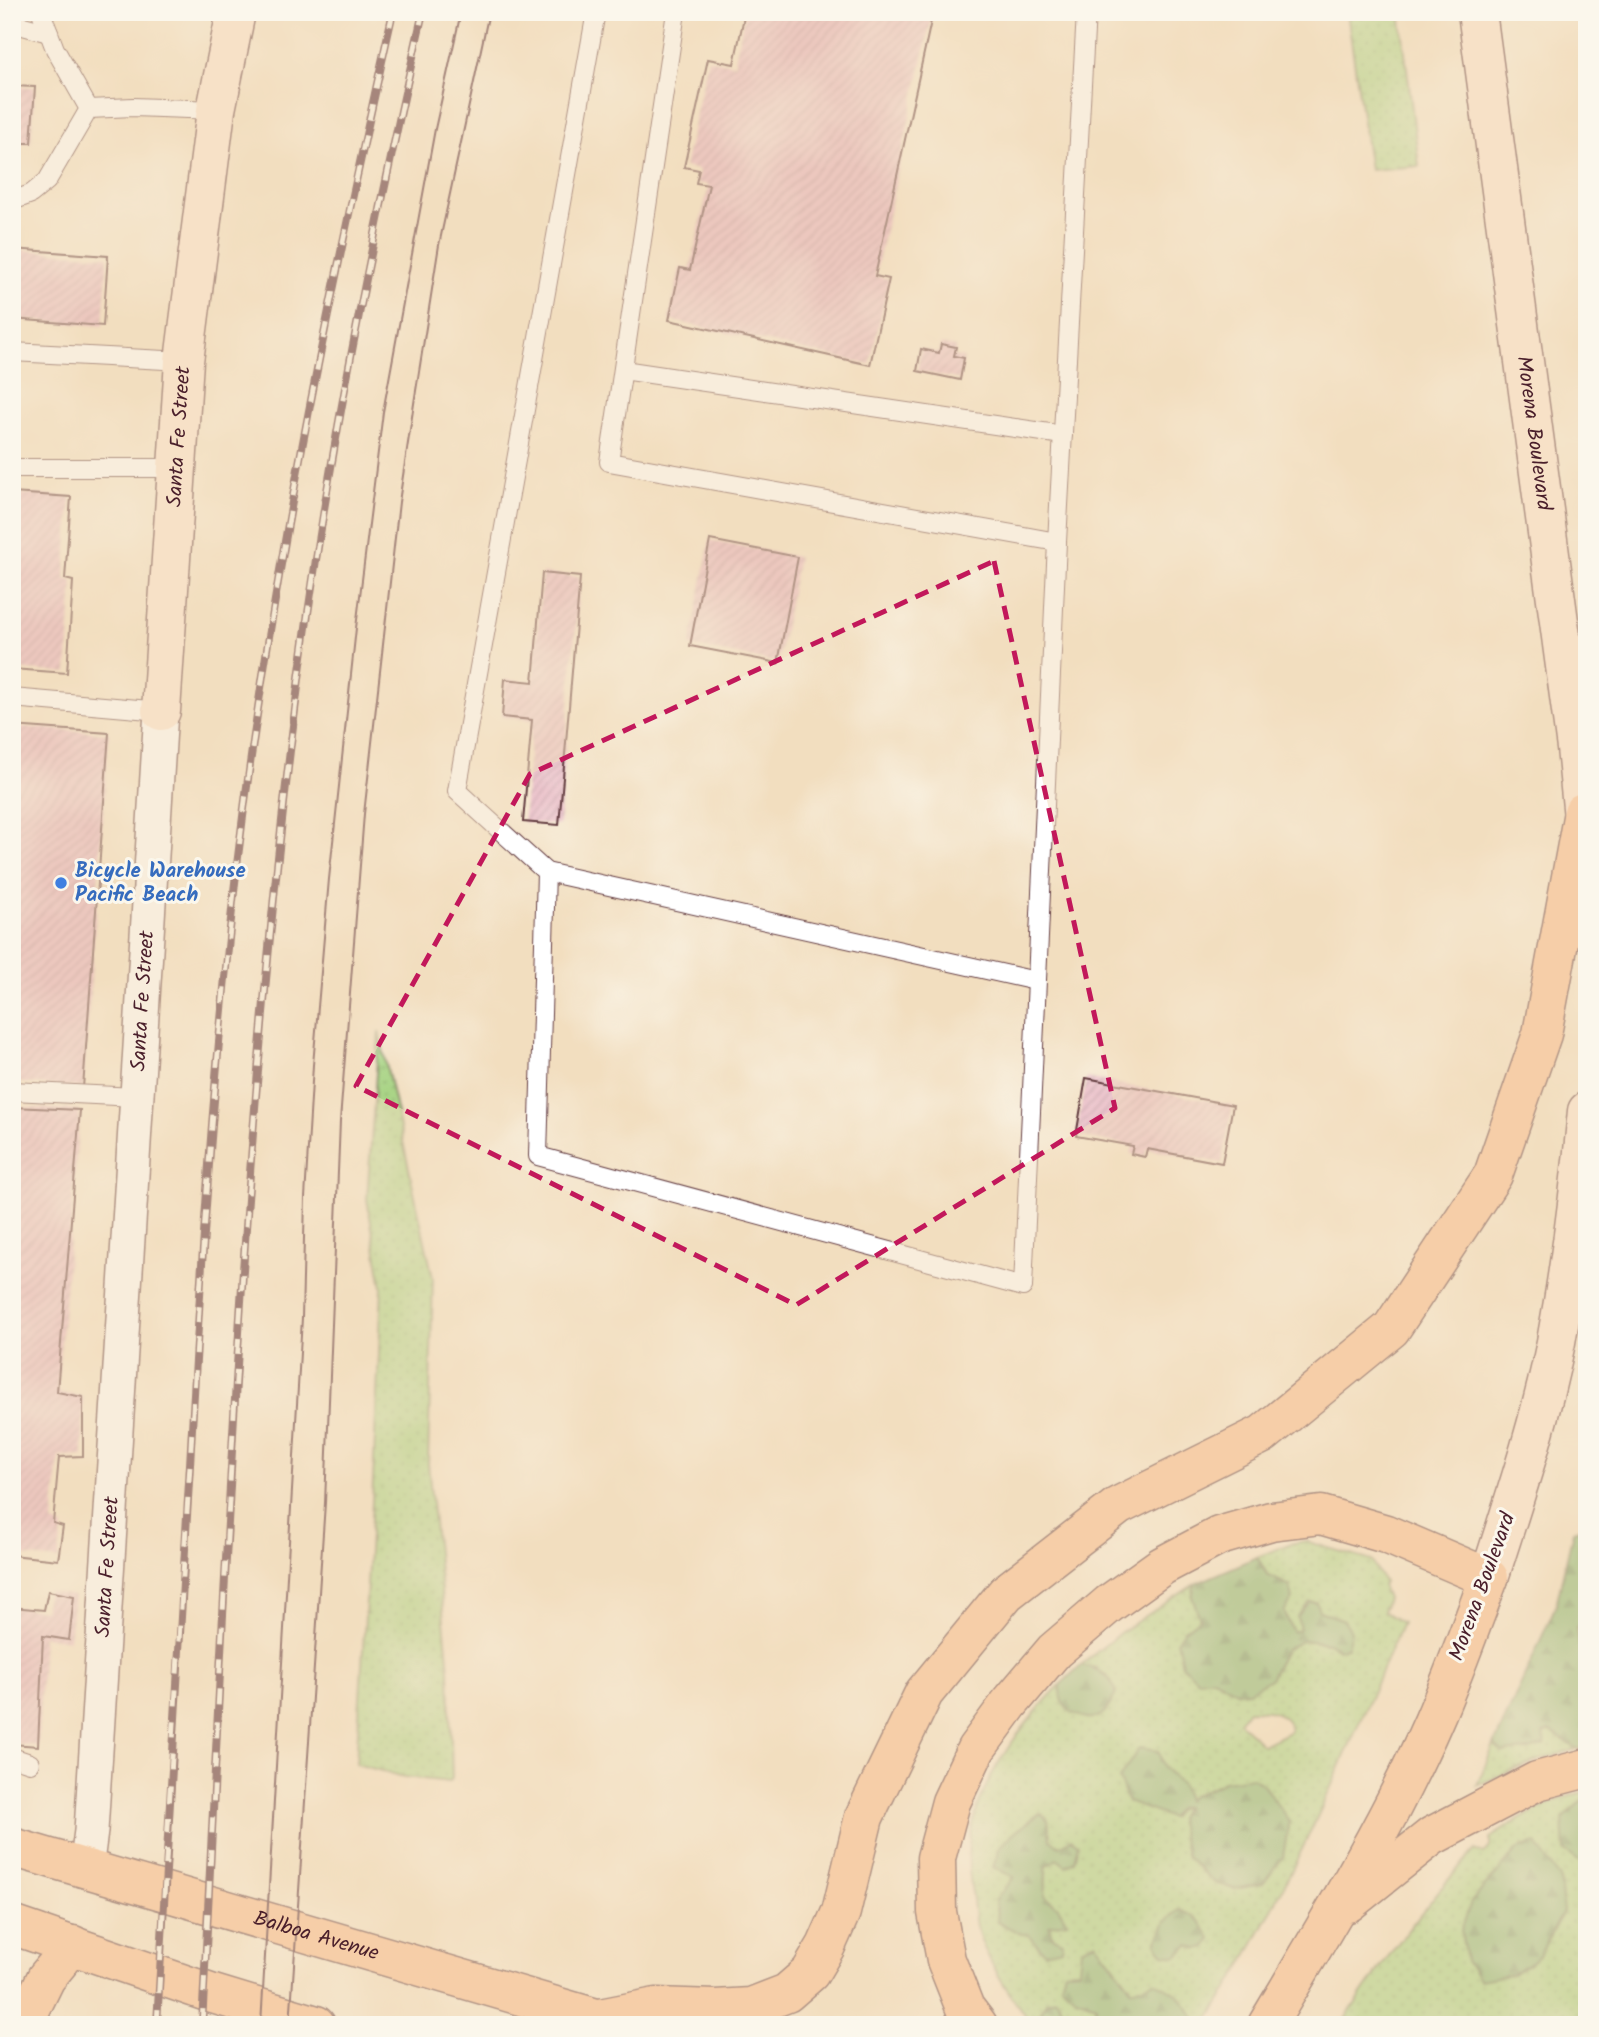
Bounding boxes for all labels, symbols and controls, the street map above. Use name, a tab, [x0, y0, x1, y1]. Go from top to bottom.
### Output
street label: Morena Boulevard	[1507, 354, 1560, 513]
street label: Santa Fe Street	[158, 364, 200, 508]
place label: Bicycle Warehouse Pacific Beach	[75, 855, 246, 912]
marker: Bicycle Warehouse Pacific Beach	[53, 875, 69, 891]
street label: Santa Fe Street	[122, 929, 164, 1072]
street label: Santa Fe Street	[87, 1495, 128, 1638]
street label: Morena Boulevard	[1441, 1508, 1525, 1666]
street label: Balboa Avenue	[250, 1902, 383, 1970]

